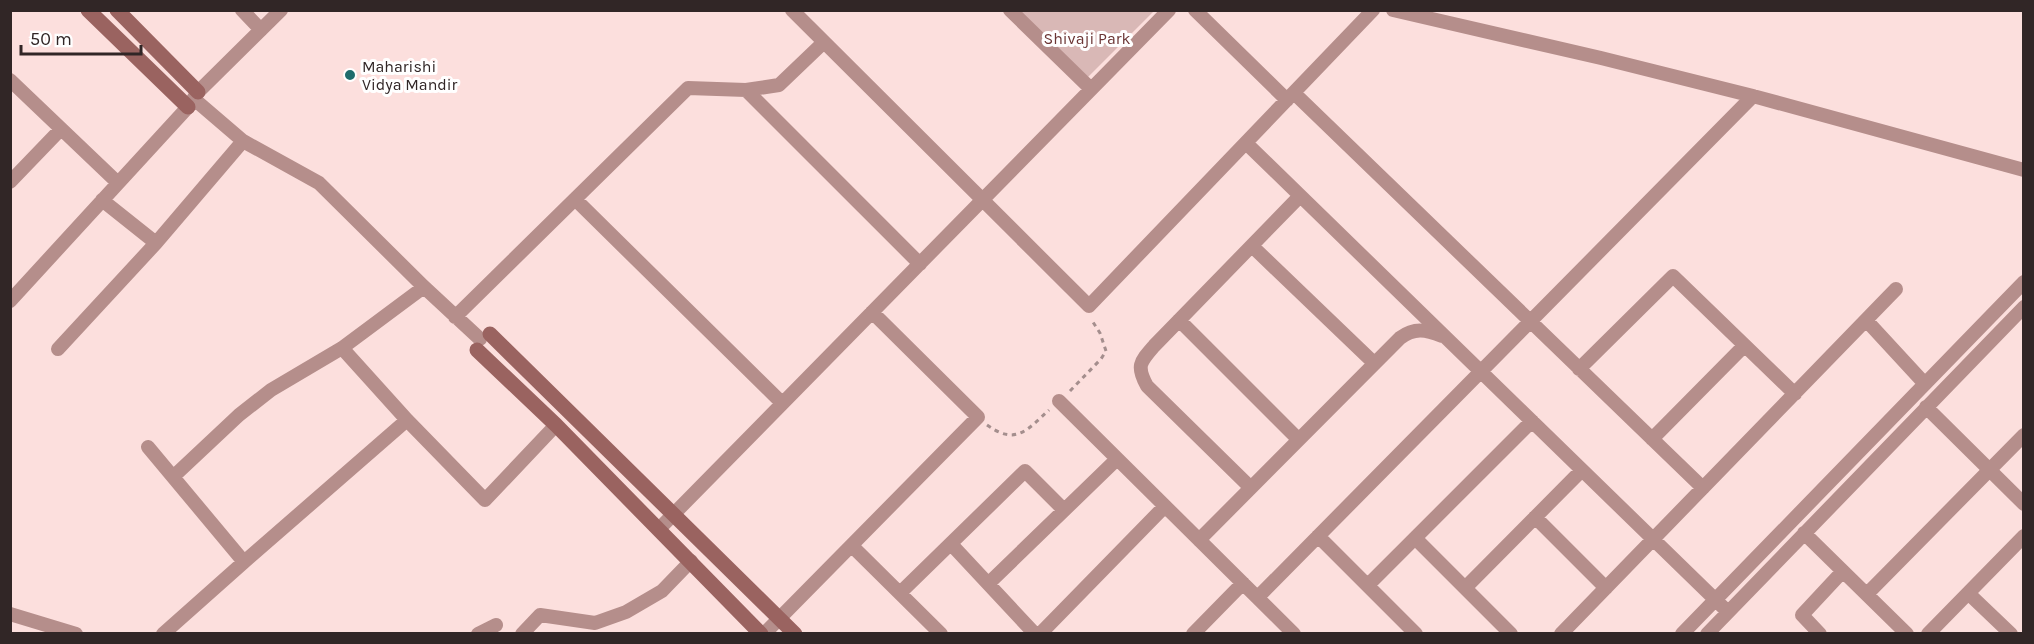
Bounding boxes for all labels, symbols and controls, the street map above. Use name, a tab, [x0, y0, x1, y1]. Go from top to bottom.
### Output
scale bar	[21, 18, 141, 56]
text: 50 m	[30, 28, 72, 50]
park label: Shivaji Park	[1044, 29, 1131, 48]
place label: Maharishi Vidya Mandir	[362, 57, 458, 94]
marker: Maharishi Vidya Mandir	[343, 68, 357, 82]

